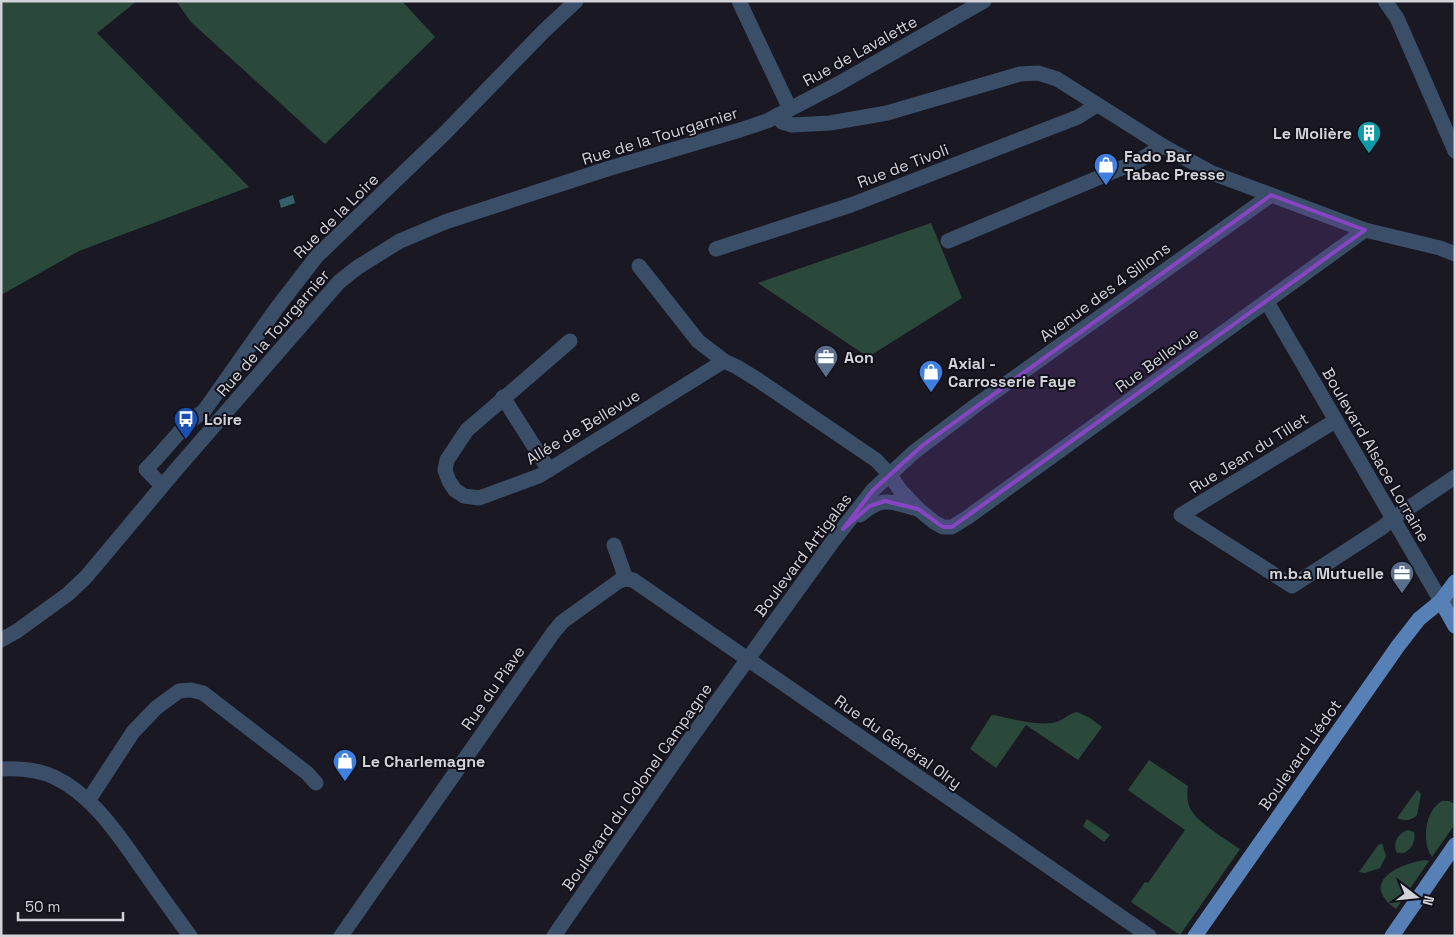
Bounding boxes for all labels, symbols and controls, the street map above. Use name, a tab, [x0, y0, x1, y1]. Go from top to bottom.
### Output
street label: Rue de Lavalette	[799, 11, 921, 91]
street label: Rue de la Tourgarnier	[579, 102, 741, 170]
building icon: Le Molière	[1356, 120, 1382, 154]
place label: Le Molière	[1273, 123, 1352, 144]
street label: Rue de Tivoli	[854, 139, 952, 193]
place label: Fado Bar Tabac Presse	[1124, 146, 1225, 185]
shop icon: Fado Bar Tabac Presse	[1093, 152, 1119, 186]
street label: Rue de la Loire	[289, 169, 383, 263]
street label: Avenue des 4 Sillons	[1035, 237, 1175, 347]
street label: Rue de la Tourgarnier	[212, 265, 334, 401]
street label: Rue Bellevue	[1111, 323, 1203, 397]
office icon: Aon	[813, 344, 839, 378]
place label: Aon	[844, 347, 874, 368]
place label: Axial - Carrosserie Faye	[948, 353, 1076, 392]
shop icon: Axial - Carrosserie Faye	[918, 359, 944, 393]
street label: Boulevard Alsace Lorraine	[1317, 364, 1435, 546]
street label: Allée de Bellevue	[522, 385, 644, 469]
bus stop icon: Loire	[173, 406, 199, 440]
street label: Rue Jean du Tillet	[1186, 408, 1312, 498]
place label: Loire	[204, 409, 242, 430]
street label: Boulevard Artigalas	[750, 489, 856, 621]
office icon: m.b.a Mutuelle	[1389, 560, 1415, 594]
place label: m.b.a Mutuelle	[1269, 563, 1384, 584]
street label: Rue du Piave	[456, 642, 530, 734]
street label: Boulevard du Colonel Campagne	[557, 679, 717, 895]
street label: Rue du Général Olry	[830, 690, 966, 794]
street label: Boulevard Liédot	[1254, 696, 1346, 814]
shop icon: Le Charlemagne	[332, 748, 358, 782]
place label: Le Charlemagne	[362, 751, 485, 772]
north arrow	[1391, 872, 1441, 922]
scale bar	[18, 890, 122, 922]
text: N	[1419, 894, 1438, 908]
text: 50 m	[25, 897, 60, 916]

